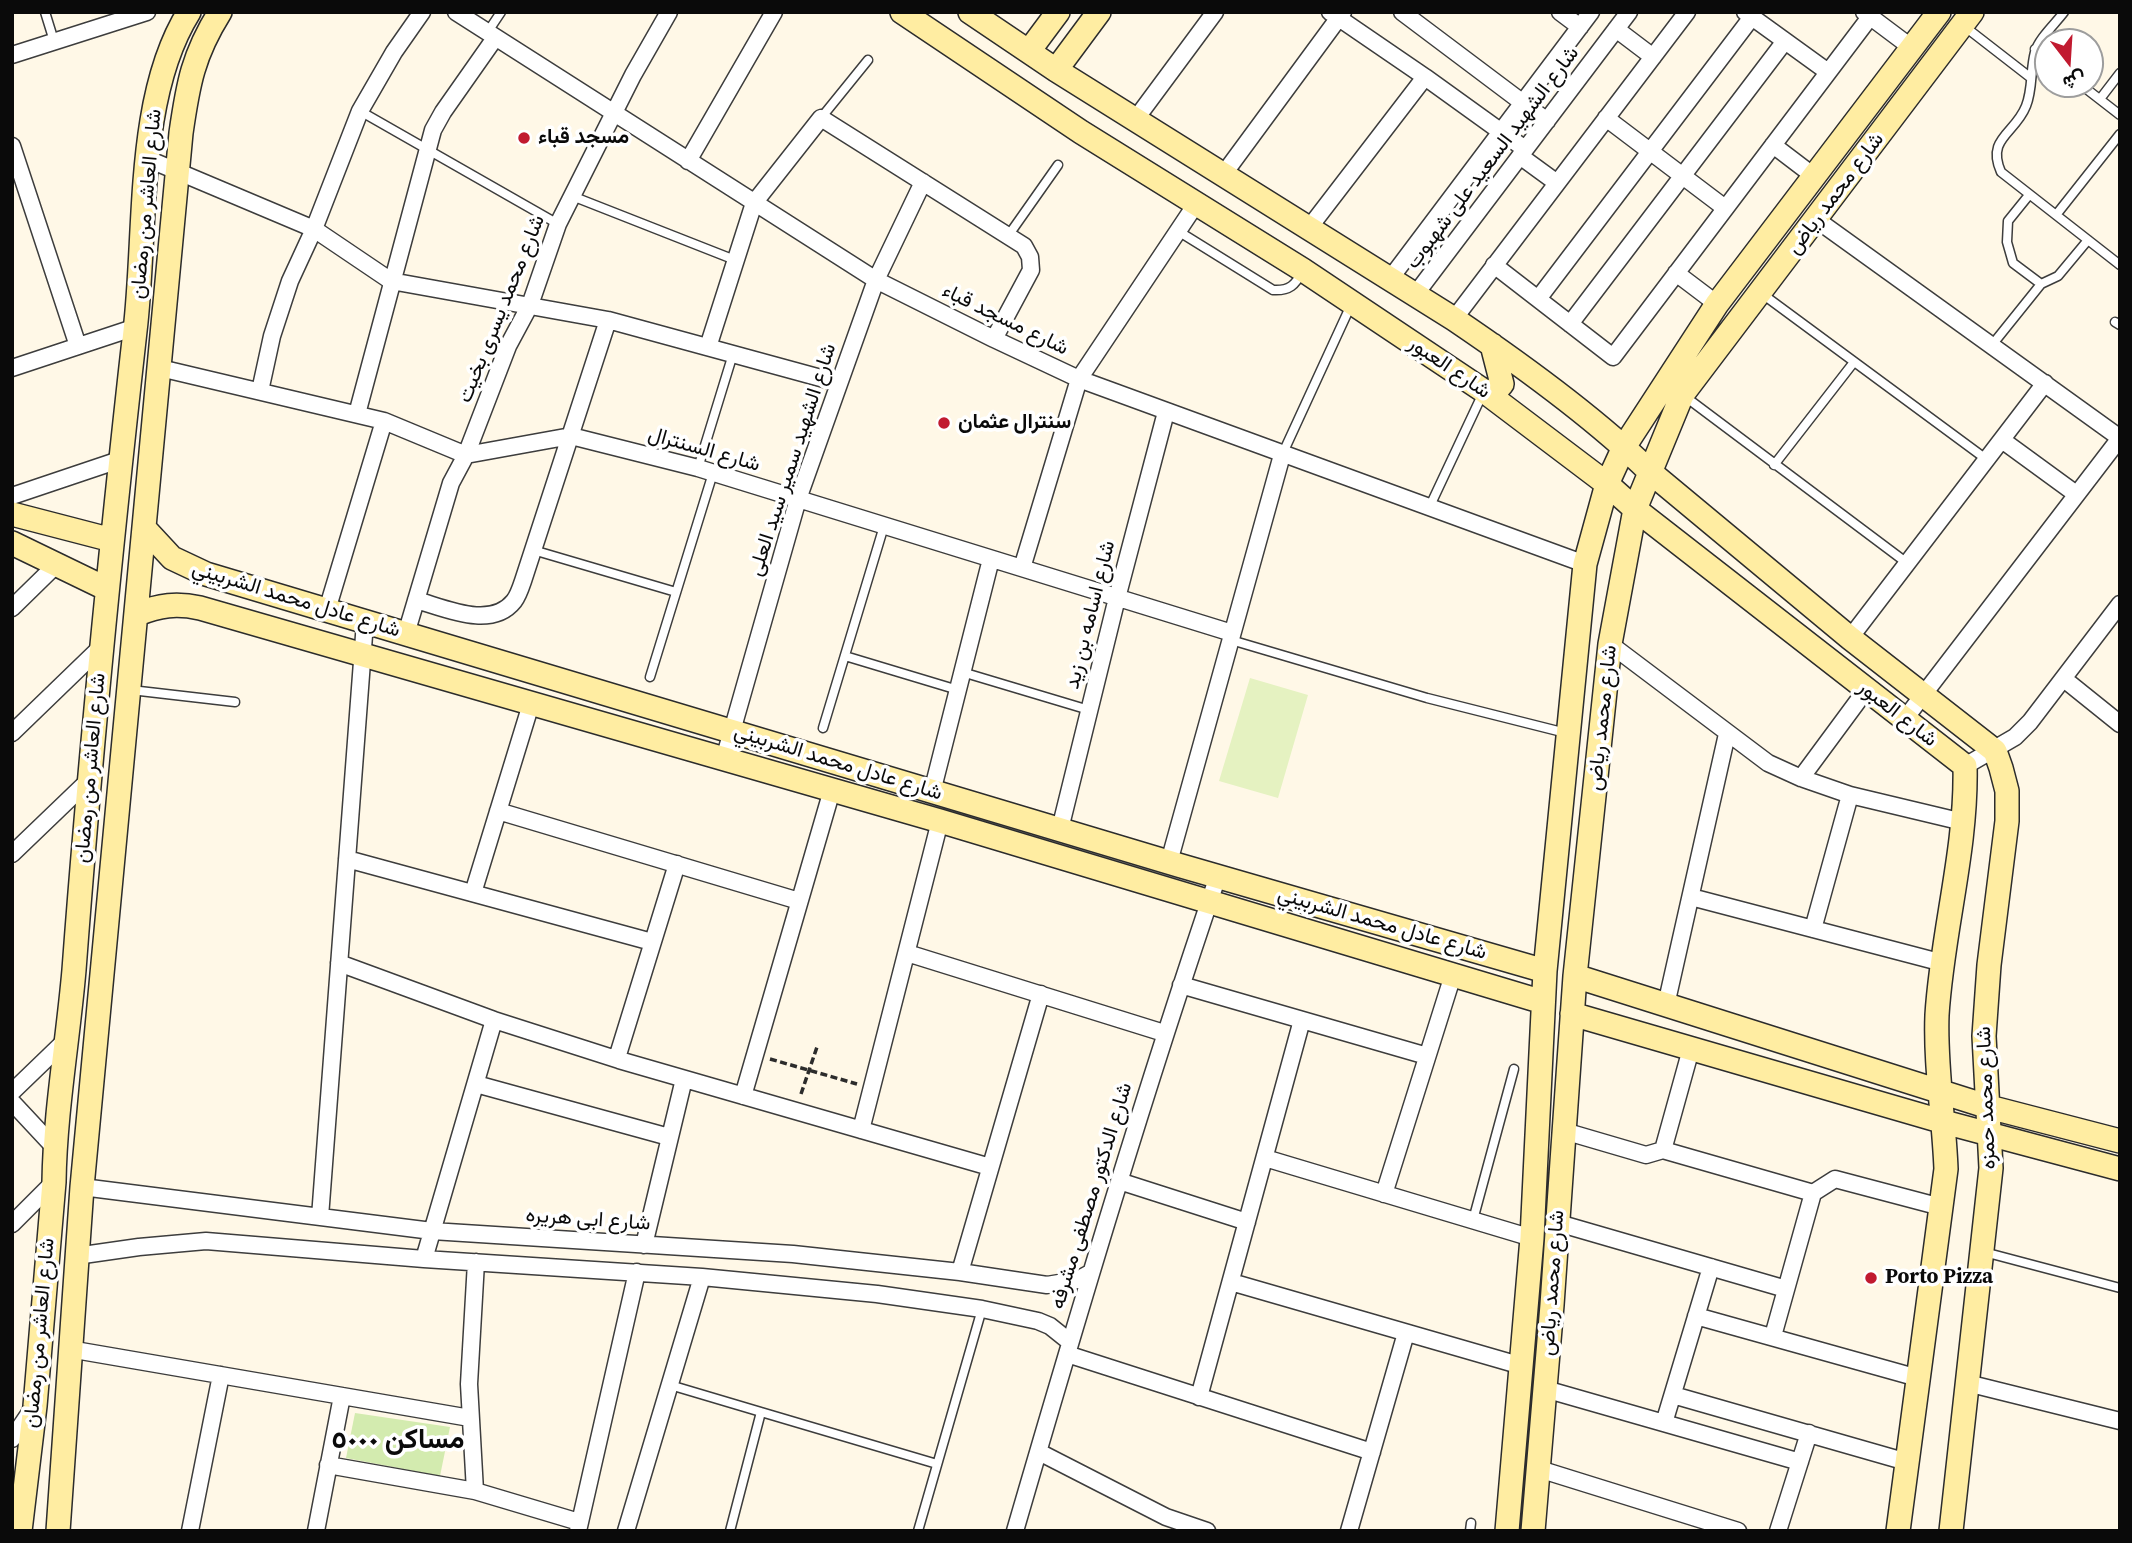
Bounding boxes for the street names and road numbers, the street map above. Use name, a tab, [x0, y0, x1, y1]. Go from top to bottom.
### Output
street label: شارع الشهيد السعيد على شهبوب	[1401, 42, 1585, 274]
street label: شارع العاشر من رمضان	[126, 108, 168, 300]
street label: شارع محمد رياض	[1782, 128, 1890, 260]
street label: شارع محمد يسرى بخيت	[453, 211, 551, 407]
street label: شارع مسجد قباء	[938, 279, 1072, 361]
street label: شارع العبور	[1403, 331, 1495, 405]
street label: شارع الشهيد سمير سيد العلى	[743, 340, 843, 580]
street label: شارع السنترال	[645, 422, 763, 478]
street label: شارع اسامه بن زيد	[1060, 538, 1122, 692]
street label: شارع عادل محمد الشربيني	[189, 556, 403, 644]
street label: شارع محمد رياض	[1583, 644, 1623, 792]
street label: شارع العاشر من رمضان	[70, 672, 112, 864]
street label: شارع العبور	[1852, 675, 1942, 753]
street label: شارع عادل محمد الشربيني	[731, 719, 945, 807]
street label: شارع عادل محمد الشربيني	[1275, 882, 1489, 966]
street label: شارع محمد حمزه	[1972, 1026, 2002, 1170]
street label: شارع الدكتور مصطفى مشرفه	[1045, 1080, 1139, 1312]
street label: شارع ابى هريره	[525, 1203, 651, 1237]
street label: شارع محمد رياض	[1535, 1209, 1571, 1357]
street label: شارع العاشر من رمضان	[19, 1237, 61, 1429]

